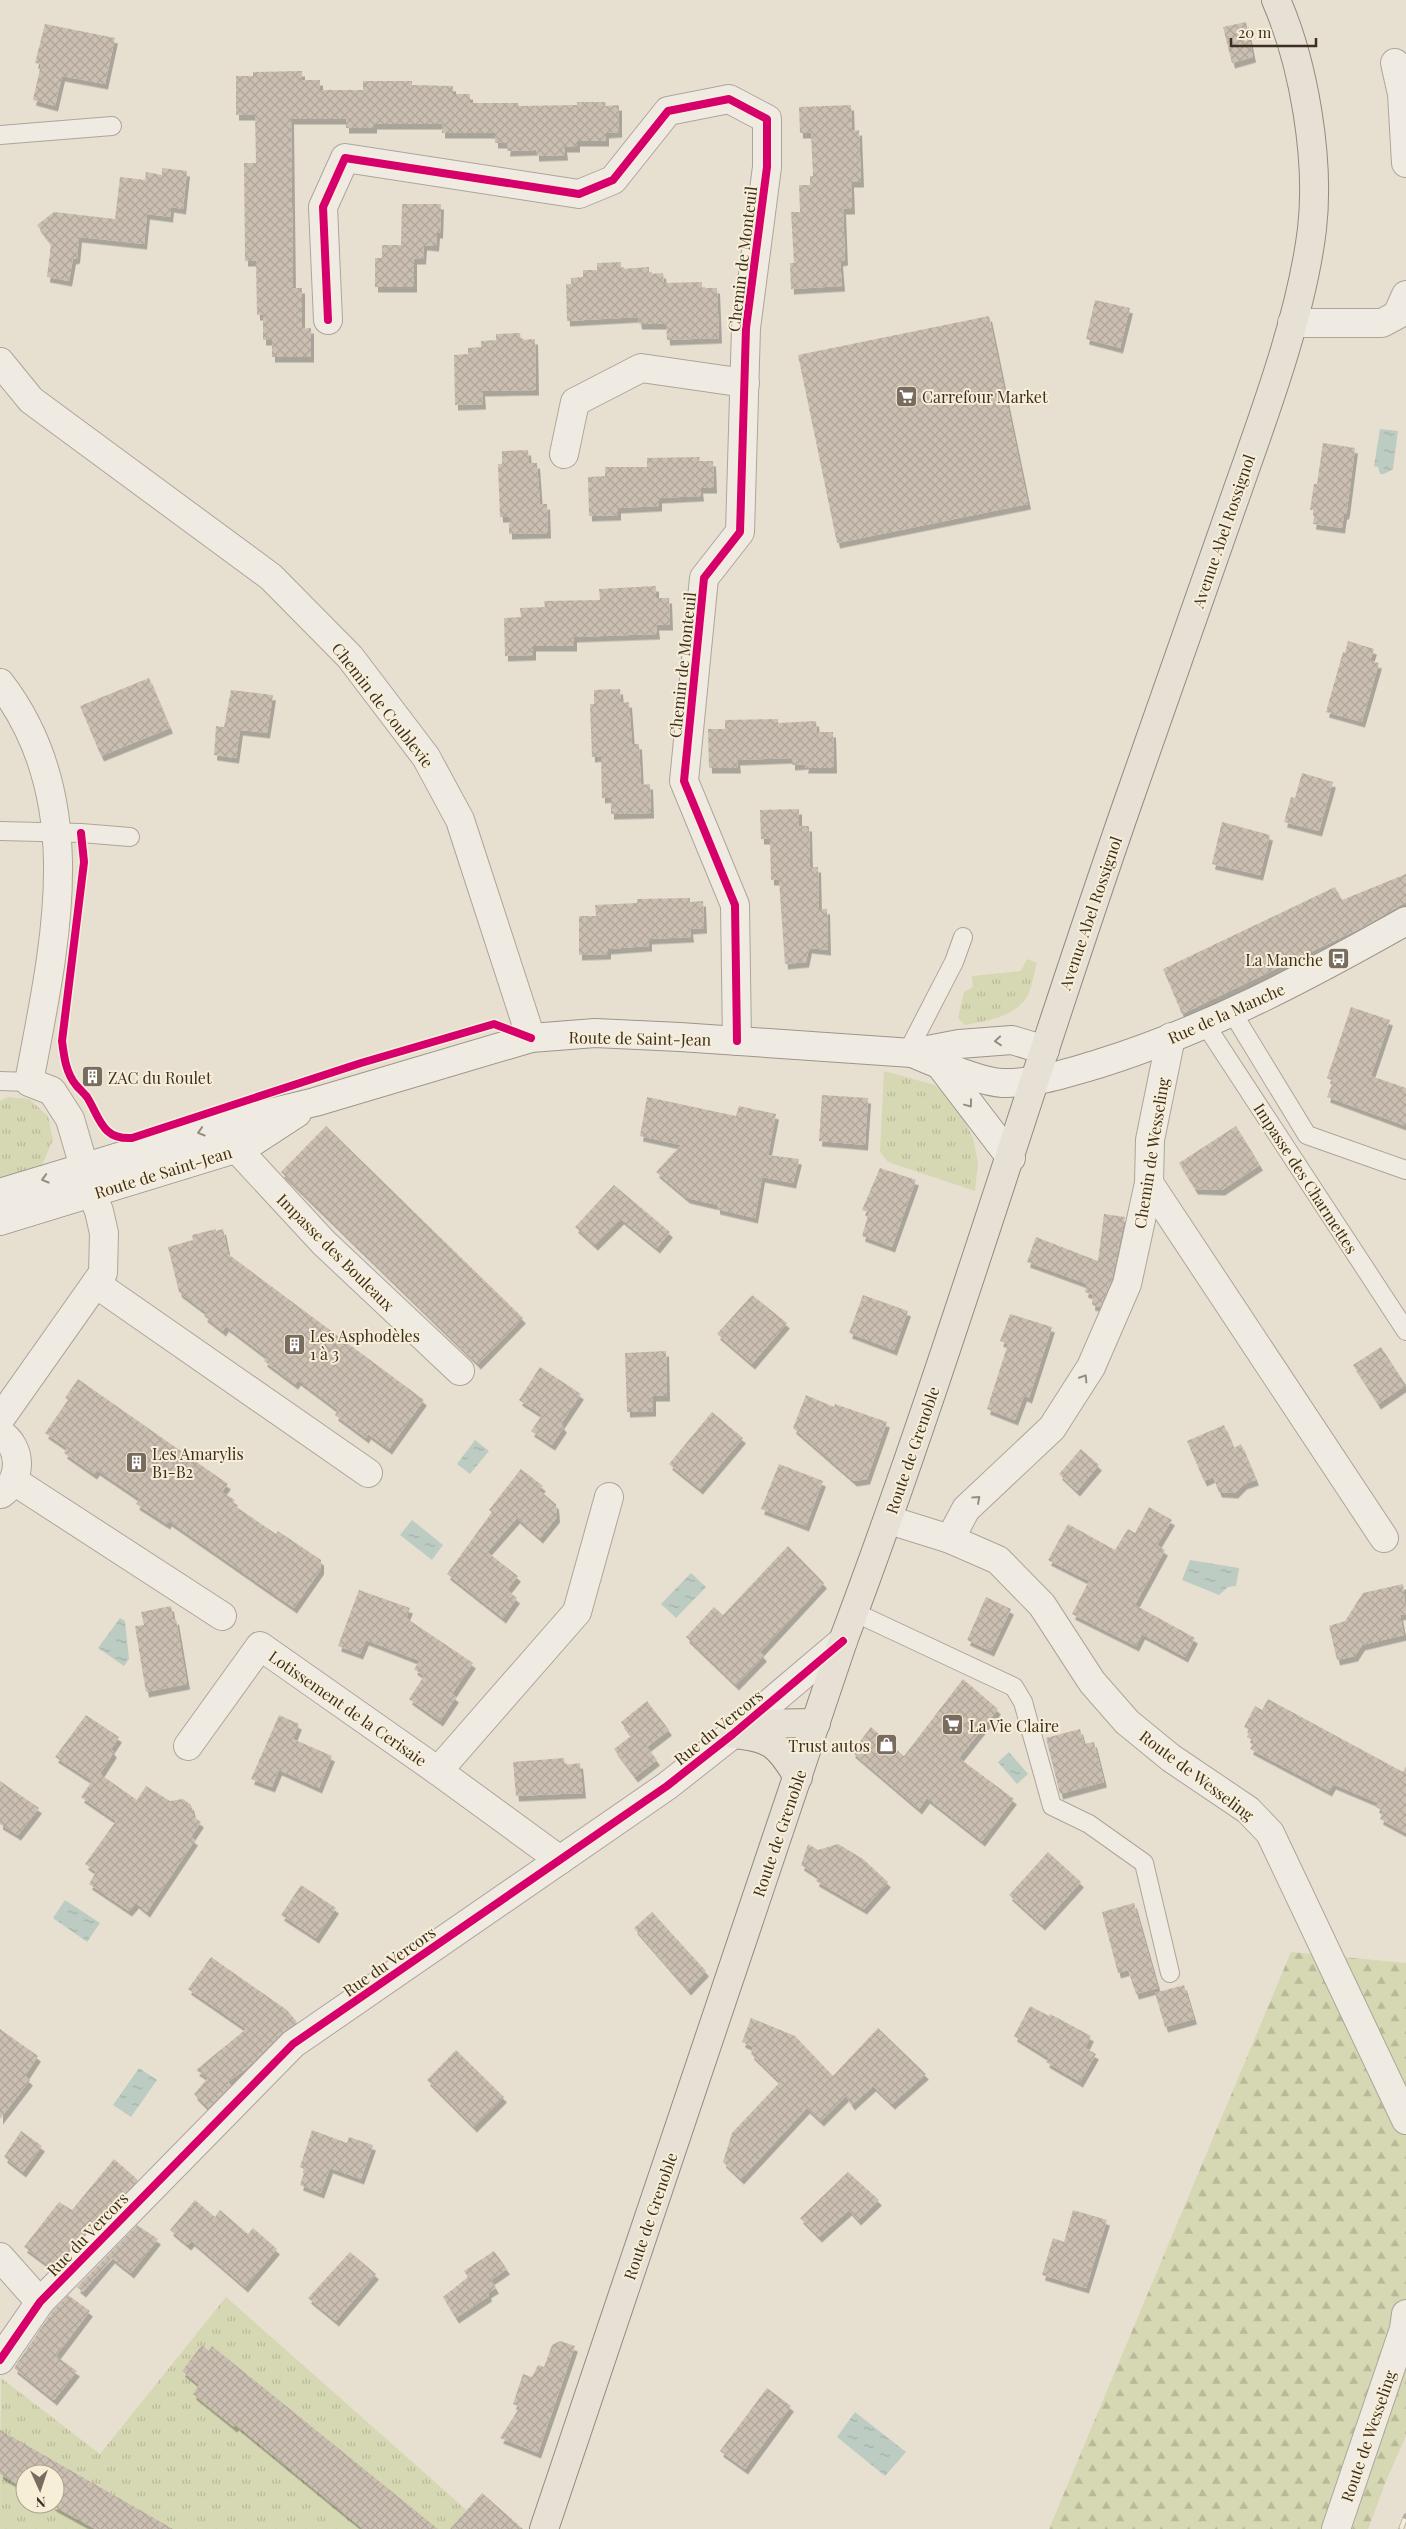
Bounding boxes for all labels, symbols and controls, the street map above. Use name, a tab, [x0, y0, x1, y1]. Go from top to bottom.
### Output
scale bar	[1231, 15, 1316, 47]
text: 20 m	[1238, 22, 1272, 42]
street label: Chemin de Monteuil	[723, 185, 761, 333]
supermarket icon: Carrefour Market	[894, 384, 918, 408]
place label: Carrefour Market	[922, 386, 1048, 407]
street label: Avenue Abel Rossignol	[1186, 451, 1259, 612]
street label: Chemin de Monteuil	[664, 591, 700, 739]
street label: Chemin de Coublevie	[328, 638, 438, 772]
street label: Avenue Abel Rossignol	[1053, 833, 1126, 994]
bus stop icon: La Manche	[1327, 947, 1351, 971]
place label: La Manche	[1245, 949, 1323, 970]
street label: Rue de la Manche	[1164, 978, 1288, 1048]
street label: Route de Saint-Jean	[569, 1026, 712, 1050]
one-way arrow	[994, 1035, 1002, 1046]
building icon: ZAC du Roulet	[80, 1065, 104, 1089]
place label: ZAC du Roulet	[108, 1067, 212, 1088]
street label: Chemin de Wesseling	[1129, 1075, 1173, 1230]
one-way arrow	[963, 1098, 972, 1108]
street label: Impasse des Charmettes	[1249, 1099, 1363, 1257]
one-way arrow	[197, 1127, 205, 1137]
street label: Route de Saint-Jean	[92, 1141, 235, 1203]
one-way arrow	[42, 1174, 50, 1184]
street label: Impasse des Bouleaux	[273, 1189, 400, 1316]
place label: Les Asphodèles 1 à 3	[310, 1325, 420, 1364]
building icon: Les Asphodèles 1 à 3	[282, 1332, 306, 1356]
one-way arrow	[1078, 1374, 1087, 1384]
street label: Route de Grenoble	[880, 1384, 944, 1516]
place label: Les Amarylis B1-B2	[152, 1443, 244, 1482]
building icon: Les Amarylis B1-B2	[124, 1450, 148, 1474]
one-way arrow	[972, 1496, 981, 1505]
street label: Lotissement de la Cerisaie	[265, 1645, 431, 1771]
street label: Rue du Vercors	[669, 1685, 767, 1769]
supermarket icon: La Vie Claire	[941, 1713, 965, 1737]
place label: La Vie Claire	[969, 1715, 1059, 1736]
street label: Route de Wesseling	[1136, 1725, 1259, 1825]
shop icon: Trust autos	[874, 1733, 898, 1757]
place label: Trust autos	[788, 1735, 870, 1756]
street label: Route de Grenoble	[747, 1767, 811, 1899]
street label: Rue du Vercors	[338, 1921, 440, 2001]
street label: Route de Grenoble	[618, 2150, 682, 2282]
street label: Rue du Vercors	[42, 2188, 132, 2280]
street label: Route de Wesseling	[1336, 2367, 1401, 2505]
north arrow	[15, 2464, 65, 2514]
text: N	[35, 2493, 46, 2512]

